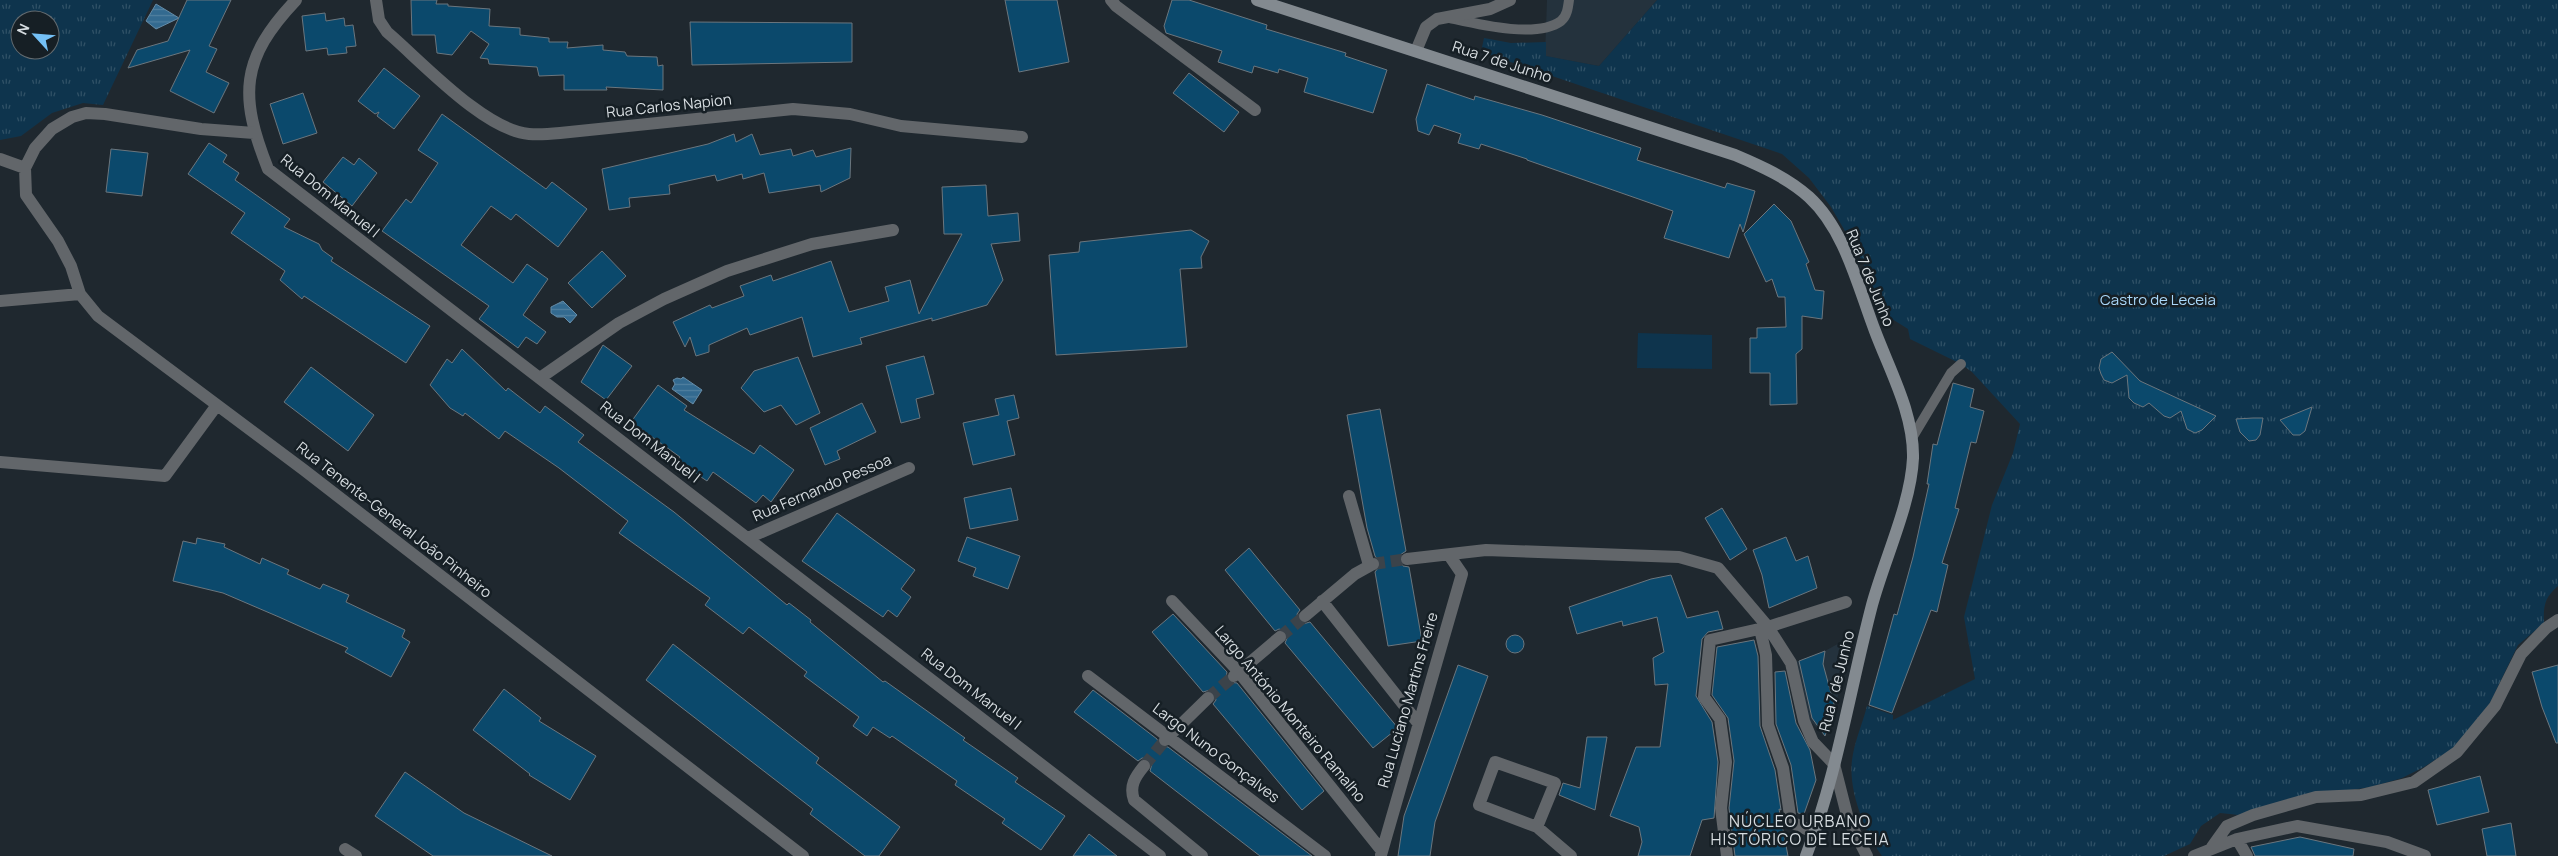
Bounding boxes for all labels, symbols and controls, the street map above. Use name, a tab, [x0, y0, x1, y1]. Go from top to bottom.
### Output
north arrow	[10, 10, 60, 60]
text: N	[12, 20, 34, 38]
street label: Rua 7 de Junho	[1450, 36, 1555, 88]
street label: Rua Carlos Napion	[605, 88, 733, 123]
street label: Rua Dom Manuel I	[276, 149, 384, 242]
street label: Rua 7 de Junho	[1841, 226, 1900, 330]
park label: Castro de Leceia	[2100, 289, 2216, 310]
street label: Rua Dom Manuel I	[596, 396, 705, 487]
street label: Rua Tenente-General João Pinheiro	[292, 437, 496, 603]
street label: Rua Fernando Pessoa	[749, 449, 894, 526]
street label: Rua Luciano Martins Freire	[1372, 609, 1443, 790]
street label: Largo António Monteiro Ramalho	[1210, 621, 1371, 807]
street label: Rua 7 de Junho	[1814, 628, 1859, 734]
street label: Rua Dom Manuel I	[917, 643, 1026, 734]
street label: Largo Nuno Gonçalves	[1148, 698, 1284, 807]
district label: NÚCLEO URBANO HISTÓRICO DE LECEIA	[1710, 810, 1890, 850]

